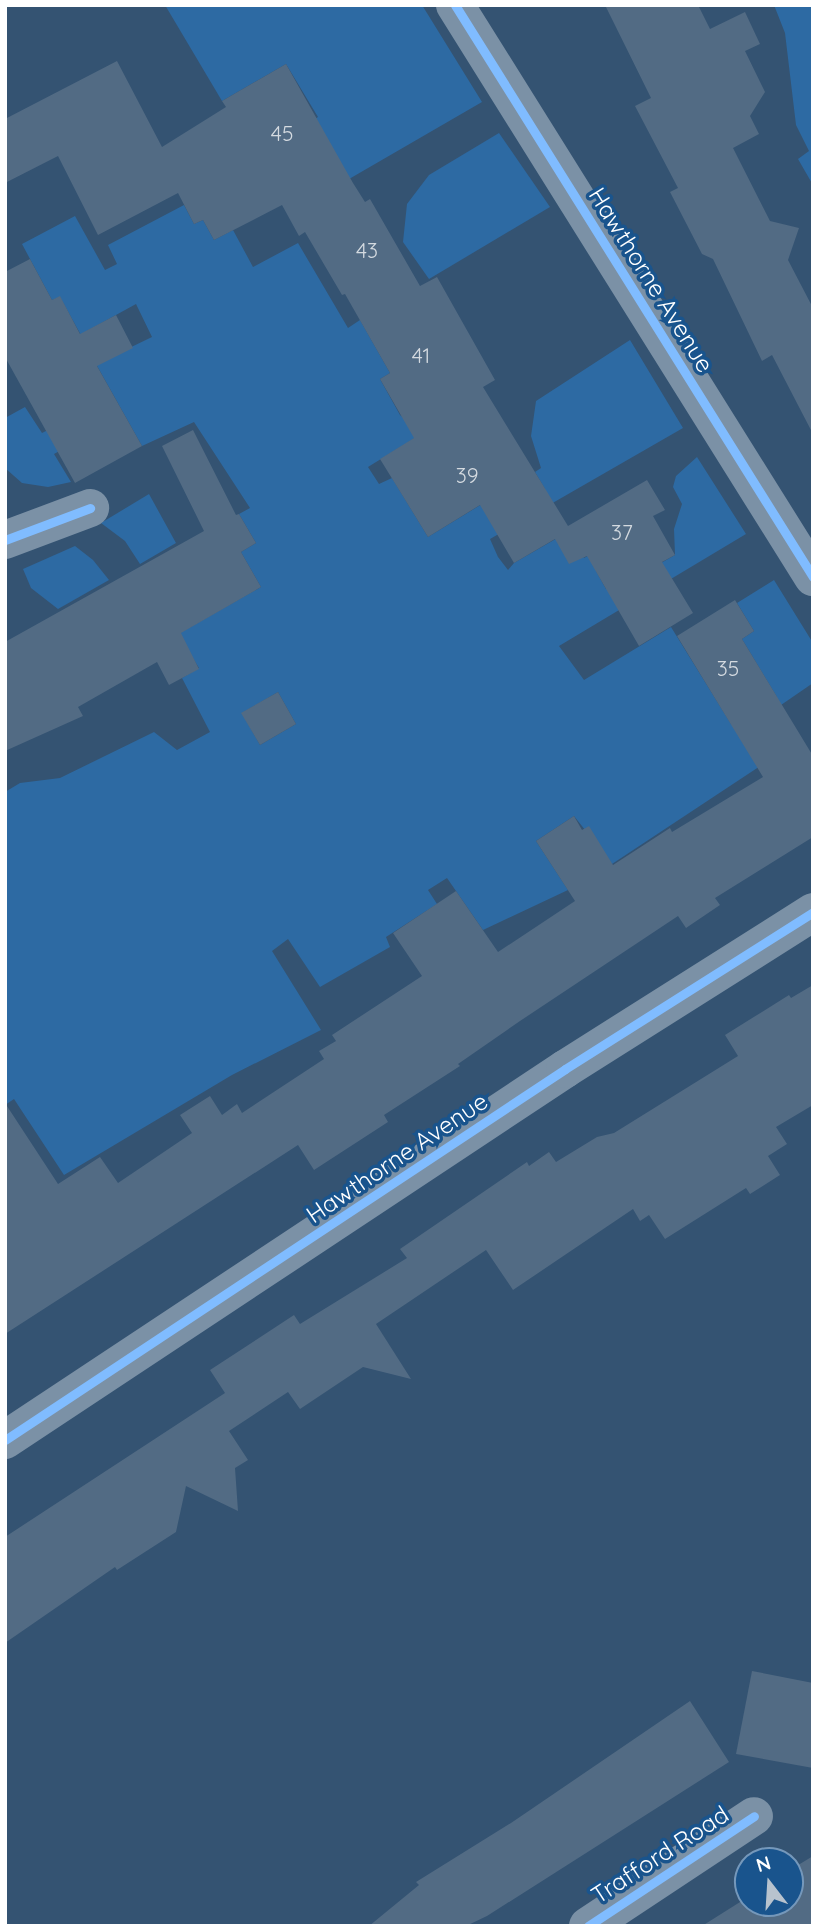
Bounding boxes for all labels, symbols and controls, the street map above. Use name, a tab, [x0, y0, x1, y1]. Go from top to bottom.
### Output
house number: 45	[271, 120, 293, 146]
street label: Hawthorne Avenue	[582, 182, 720, 378]
house number: 43	[356, 237, 378, 263]
house number: 41	[412, 342, 430, 368]
house number: 39	[456, 462, 478, 488]
house number: 37	[611, 519, 633, 545]
house number: 35	[717, 655, 739, 681]
street label: Hawthorne Avenue	[301, 1087, 493, 1229]
street label: Trafford Road	[586, 1800, 734, 1910]
north arrow	[734, 1847, 804, 1917]
text: N	[753, 1850, 774, 1877]

